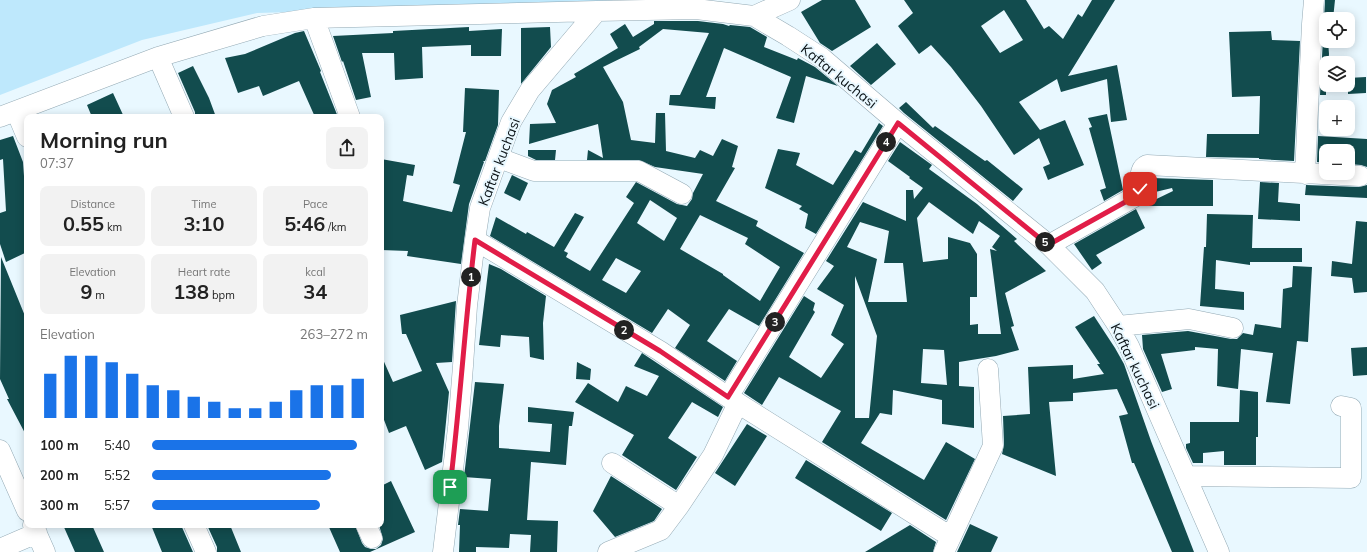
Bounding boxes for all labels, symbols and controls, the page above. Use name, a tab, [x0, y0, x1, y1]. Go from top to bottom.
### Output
map controls	[1319, 12, 1355, 180]
button: locate	[1319, 12, 1355, 48]
street label: Kaftar kuchasi	[797, 40, 881, 112]
button: layers	[1319, 56, 1355, 92]
button: +	[1319, 100, 1355, 136]
street label: Kaftar kuchasi	[474, 115, 524, 209]
text: Morning run	[40, 126, 168, 154]
button: share	[326, 127, 368, 169]
pin: 4	[876, 132, 896, 152]
text: 4	[883, 135, 889, 149]
button: −	[1319, 144, 1355, 180]
text: 07:37	[40, 155, 74, 171]
pin	[1123, 172, 1157, 206]
icon: check	[1129, 178, 1151, 200]
text: Distance	[70, 197, 115, 211]
text: Time	[192, 197, 216, 211]
text: Pace	[303, 197, 328, 211]
text: 0.55	[63, 211, 104, 236]
text: 3:10	[184, 211, 224, 236]
text: 5:46	[284, 211, 325, 236]
text: km	[104, 220, 122, 234]
text: /km	[325, 220, 346, 234]
pin: 5	[1035, 232, 1055, 252]
text: 5	[1042, 235, 1048, 249]
text: Elevation	[69, 265, 116, 279]
text: Heart rate	[178, 265, 230, 279]
text: kcal	[305, 265, 325, 279]
pin: 1	[461, 267, 481, 287]
text: 1	[468, 270, 474, 284]
text: 9	[80, 279, 92, 304]
text: 138	[173, 279, 209, 304]
text: 34	[303, 279, 327, 304]
text: m	[92, 288, 105, 302]
text: bpm	[209, 288, 235, 302]
pin: 3	[765, 312, 785, 332]
text: 3	[772, 315, 778, 329]
pin: 2	[614, 320, 634, 340]
street label: Kaftar kuchasi	[1107, 320, 1163, 412]
text: 2	[621, 323, 627, 337]
text: Elevation	[40, 326, 95, 342]
text: 263–272 m	[300, 326, 368, 342]
text: 100 m	[40, 437, 79, 453]
text: 5:40	[104, 437, 130, 453]
text: 200 m	[40, 467, 79, 483]
text: 5:52	[104, 467, 130, 483]
pin	[433, 470, 467, 504]
icon: arrive	[439, 476, 461, 498]
text: 300 m	[40, 497, 79, 513]
text: 5:57	[104, 497, 130, 513]

